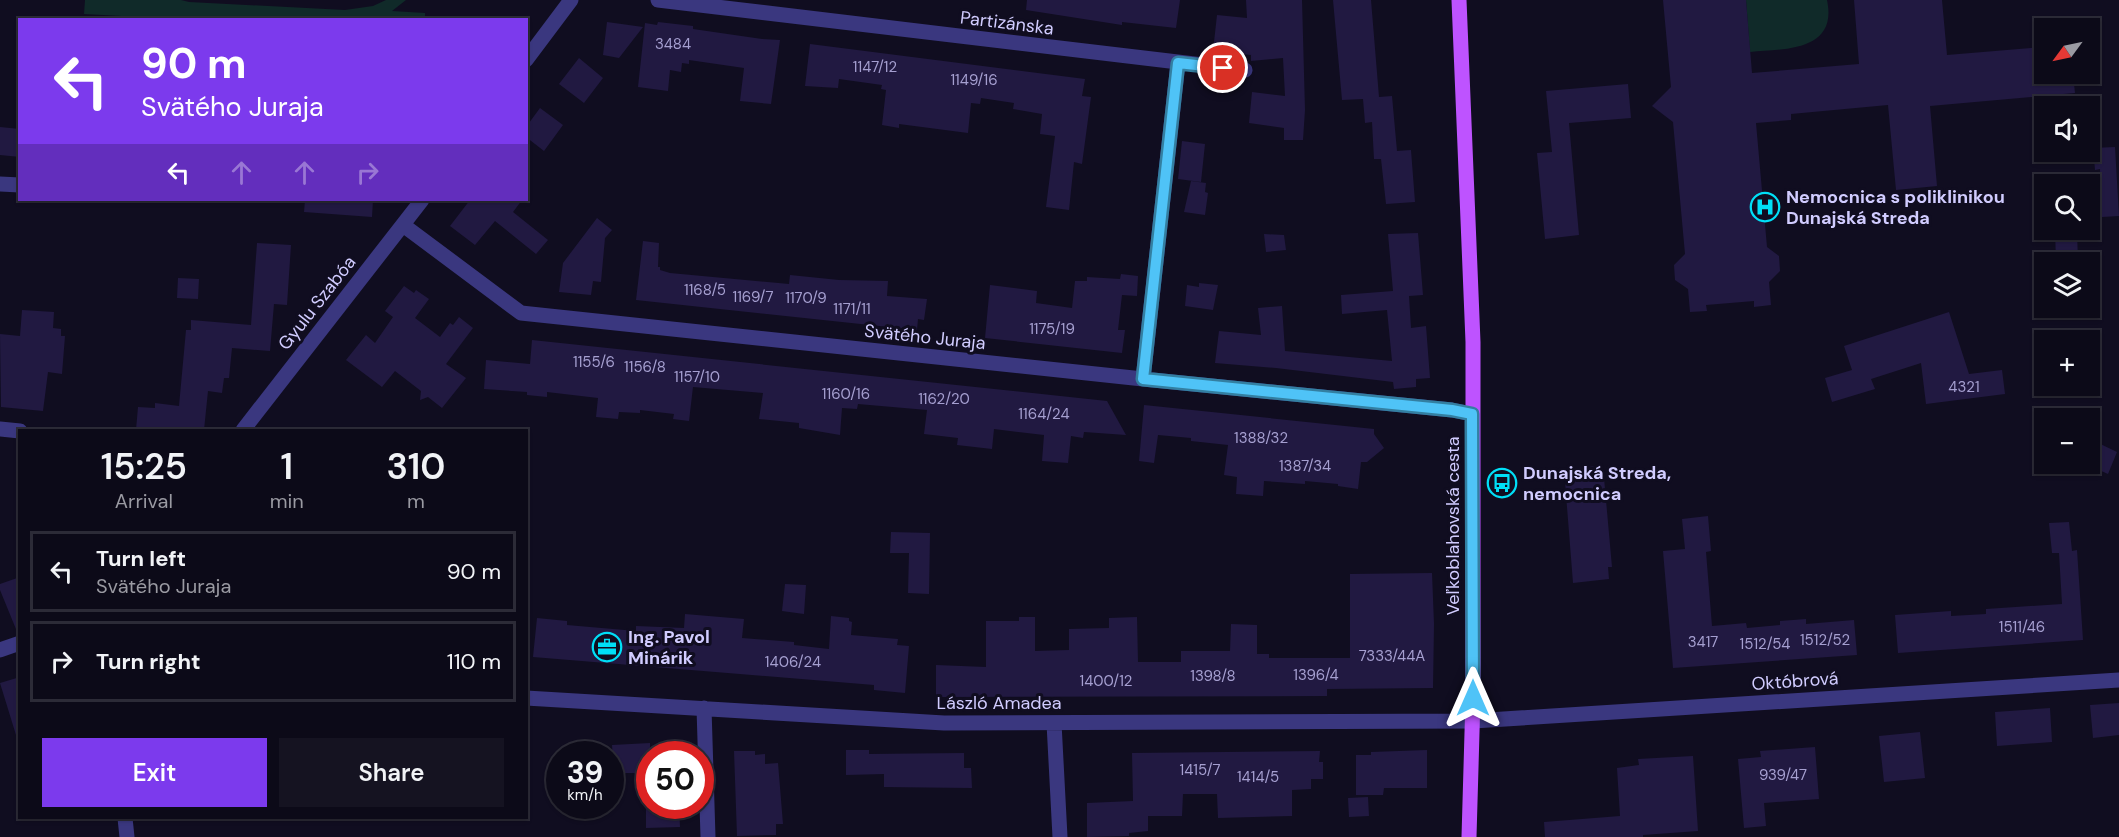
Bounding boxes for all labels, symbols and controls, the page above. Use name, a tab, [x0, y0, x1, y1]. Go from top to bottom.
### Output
street label: Partizánska	[959, 5, 1055, 41]
north arrow	[2034, 18, 2100, 84]
map controls	[2034, 18, 2100, 474]
house number: 3484	[655, 34, 691, 54]
text: 90 m	[141, 36, 247, 91]
icon: left	[42, 42, 120, 120]
pin	[1197, 42, 1248, 93]
icon: arrive	[1206, 51, 1239, 84]
house number: 1147/12	[853, 57, 897, 77]
house number: 1149/16	[950, 70, 998, 90]
text: Svätého Juraja	[141, 89, 324, 124]
button: sound	[2034, 96, 2100, 162]
icon: left	[162, 156, 195, 189]
icon: ahead	[225, 156, 258, 189]
icon: ahead	[288, 156, 321, 189]
icon: right	[351, 156, 384, 189]
button: search	[2034, 174, 2100, 240]
place label: Nemocnica s poliklinikou Dunajská Streda	[1786, 185, 2005, 230]
hospital icon: Nemocnica s poliklinikou Dunajská Streda	[1749, 191, 1781, 223]
street label: Gyulu Szabóa	[273, 251, 361, 355]
button: layers	[2034, 252, 2100, 318]
house number: 1168/5	[684, 280, 726, 300]
house number: 1169/7	[732, 287, 774, 307]
house number: 1170/9	[785, 288, 827, 308]
house number: 1171/11	[833, 299, 871, 319]
street label: Svätého Juraja	[863, 319, 987, 355]
house number: 1175/19	[1029, 319, 1075, 339]
button: +	[2034, 330, 2100, 396]
house number: 1155/6	[573, 352, 615, 372]
house number: 1156/8	[624, 357, 666, 377]
house number: 1157/10	[674, 367, 720, 387]
house number: 4321	[1948, 377, 1980, 397]
house number: 1160/16	[822, 384, 870, 404]
house number: 1162/20	[918, 389, 970, 409]
house number: 1164/24	[1018, 404, 1070, 424]
button: −	[2034, 408, 2100, 474]
house number: 1388/32	[1234, 428, 1288, 448]
street label: Veľkoblahovská cesta	[1441, 437, 1465, 616]
text: 15:25	[101, 443, 187, 490]
text: 1	[280, 443, 293, 490]
text: 310	[386, 443, 445, 490]
house number: 1387/34	[1279, 456, 1331, 476]
place label: Dunajská Streda, nemocnica	[1523, 461, 1671, 506]
bus stop icon: Dunajská Streda, nemocnica	[1486, 467, 1518, 499]
text: Arrival	[115, 488, 173, 514]
text: min	[270, 488, 304, 514]
text: m	[407, 488, 425, 514]
text: Turn left	[96, 544, 186, 573]
icon: left	[45, 555, 78, 588]
text: 90 m	[447, 557, 501, 586]
text: Svätého Juraja	[96, 573, 231, 599]
house number: 1511/46	[1999, 617, 2045, 637]
place label: Ing. Pavol Minárik	[628, 625, 710, 670]
house number: 1512/52	[1800, 630, 1850, 650]
office icon: Ing. Pavol Minárik	[591, 631, 623, 663]
house number: 3417	[1688, 632, 1718, 652]
house number: 1512/54	[1740, 634, 1790, 654]
icon: right	[45, 645, 78, 678]
house number: 7333/44A	[1359, 646, 1425, 666]
text: Turn right	[96, 647, 201, 676]
text: 110 m	[447, 647, 501, 676]
house number: 1406/24	[765, 652, 821, 672]
house number: 1396/4	[1293, 665, 1339, 685]
house number: 1398/8	[1190, 666, 1236, 686]
position arrow	[1441, 666, 1505, 730]
street label: Októbrová	[1751, 666, 1839, 696]
house number: 1400/12	[1080, 671, 1132, 691]
street label: László Amadea	[936, 691, 1062, 715]
button: Exit	[42, 738, 267, 807]
button: Share	[279, 738, 504, 807]
speed limit sign: 50	[636, 741, 714, 819]
text: 39	[567, 753, 603, 792]
house number: 1415/7	[1179, 760, 1221, 780]
house number: 939/47	[1759, 765, 1807, 785]
house number: 1414/5	[1237, 767, 1279, 787]
text: km/h	[567, 785, 603, 805]

